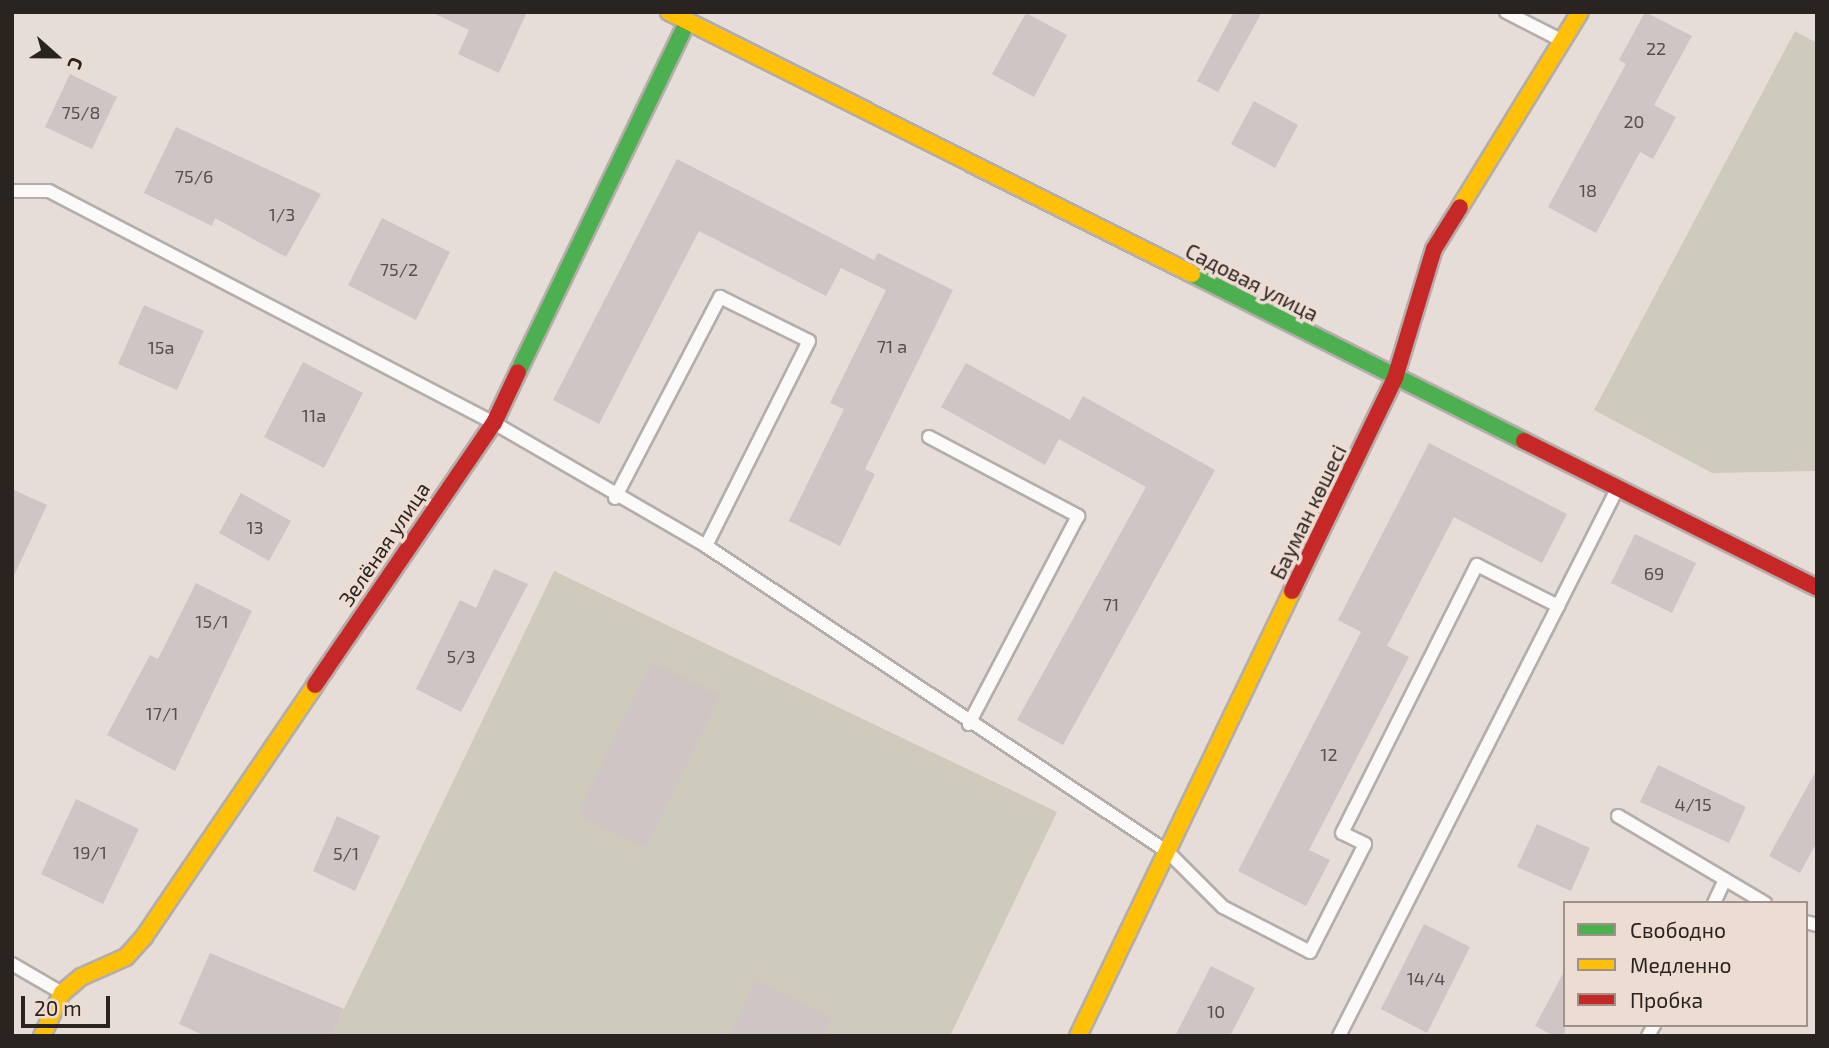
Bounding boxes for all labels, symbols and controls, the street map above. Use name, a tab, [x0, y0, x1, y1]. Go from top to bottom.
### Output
north arrow	[21, 21, 91, 91]
house number: 22	[1646, 37, 1666, 59]
text: С	[63, 54, 89, 73]
house number: 75/8	[61, 101, 101, 123]
house number: 20	[1624, 110, 1644, 132]
house number: 75/6	[175, 165, 213, 187]
house number: 18	[1579, 179, 1597, 201]
house number: 1/3	[269, 203, 295, 225]
street label: Садовая улица	[1181, 238, 1323, 326]
house number: 75/2	[380, 258, 418, 280]
house number: 71 а	[877, 335, 907, 357]
house number: 15а	[148, 336, 174, 358]
house number: 11а	[302, 404, 326, 426]
street label: Бауман көшесі	[1265, 441, 1351, 583]
street label: Зелёная улица	[333, 477, 435, 611]
house number: 13	[246, 516, 264, 538]
house number: 69	[1644, 562, 1664, 584]
house number: 71	[1103, 593, 1119, 615]
house number: 15/1	[195, 610, 229, 632]
house number: 5/3	[447, 645, 475, 667]
house number: 17/1	[146, 702, 178, 724]
house number: 12	[1320, 743, 1338, 765]
house number: 4/15	[1674, 793, 1712, 815]
house number: 19/1	[73, 841, 107, 863]
house number: 5/1	[333, 842, 359, 864]
legend	[1563, 901, 1808, 1027]
text: Свободно	[1630, 917, 1726, 942]
text: Медленно	[1630, 952, 1732, 977]
house number: 14/4	[1407, 967, 1445, 989]
scale bar	[24, 982, 114, 1026]
text: Пробка	[1630, 987, 1703, 1012]
text: 20 m	[34, 995, 82, 1020]
house number: 10	[1207, 1000, 1225, 1022]

